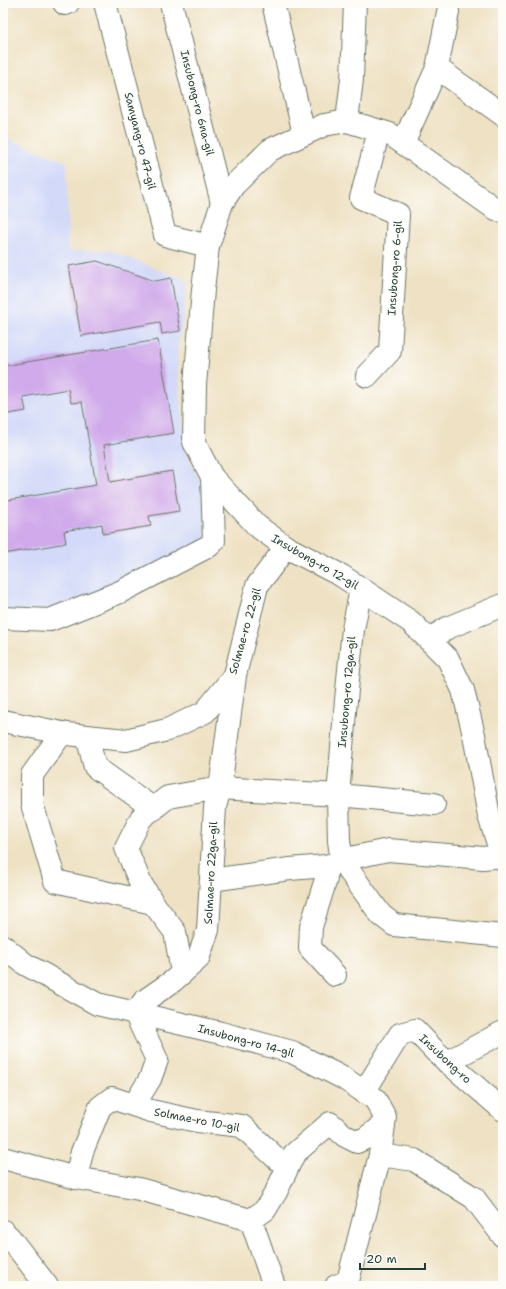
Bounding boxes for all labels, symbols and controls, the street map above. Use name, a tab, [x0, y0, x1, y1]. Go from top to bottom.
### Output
street label: Insubong-ro 6na-gil	[177, 49, 218, 158]
street label: Samyang-ro 47-gil	[121, 91, 160, 192]
street label: Insubong-ro 6-gil	[384, 219, 406, 316]
street label: Insubong-ro 12-gil	[269, 531, 362, 593]
street label: Solmae-ro 22-gil	[225, 585, 265, 676]
street label: Insubong-ro 12ga-gil	[335, 635, 359, 748]
street label: Solmae-ro 22ga-gil	[201, 821, 221, 925]
street label: Insubong-ro 14-gil	[196, 1021, 297, 1061]
street label: Insubong-ro	[416, 1031, 474, 1087]
street label: Solmae-ro 10-gil	[153, 1104, 242, 1136]
scale bar	[360, 1245, 425, 1271]
text: 20 m	[366, 1251, 397, 1267]

